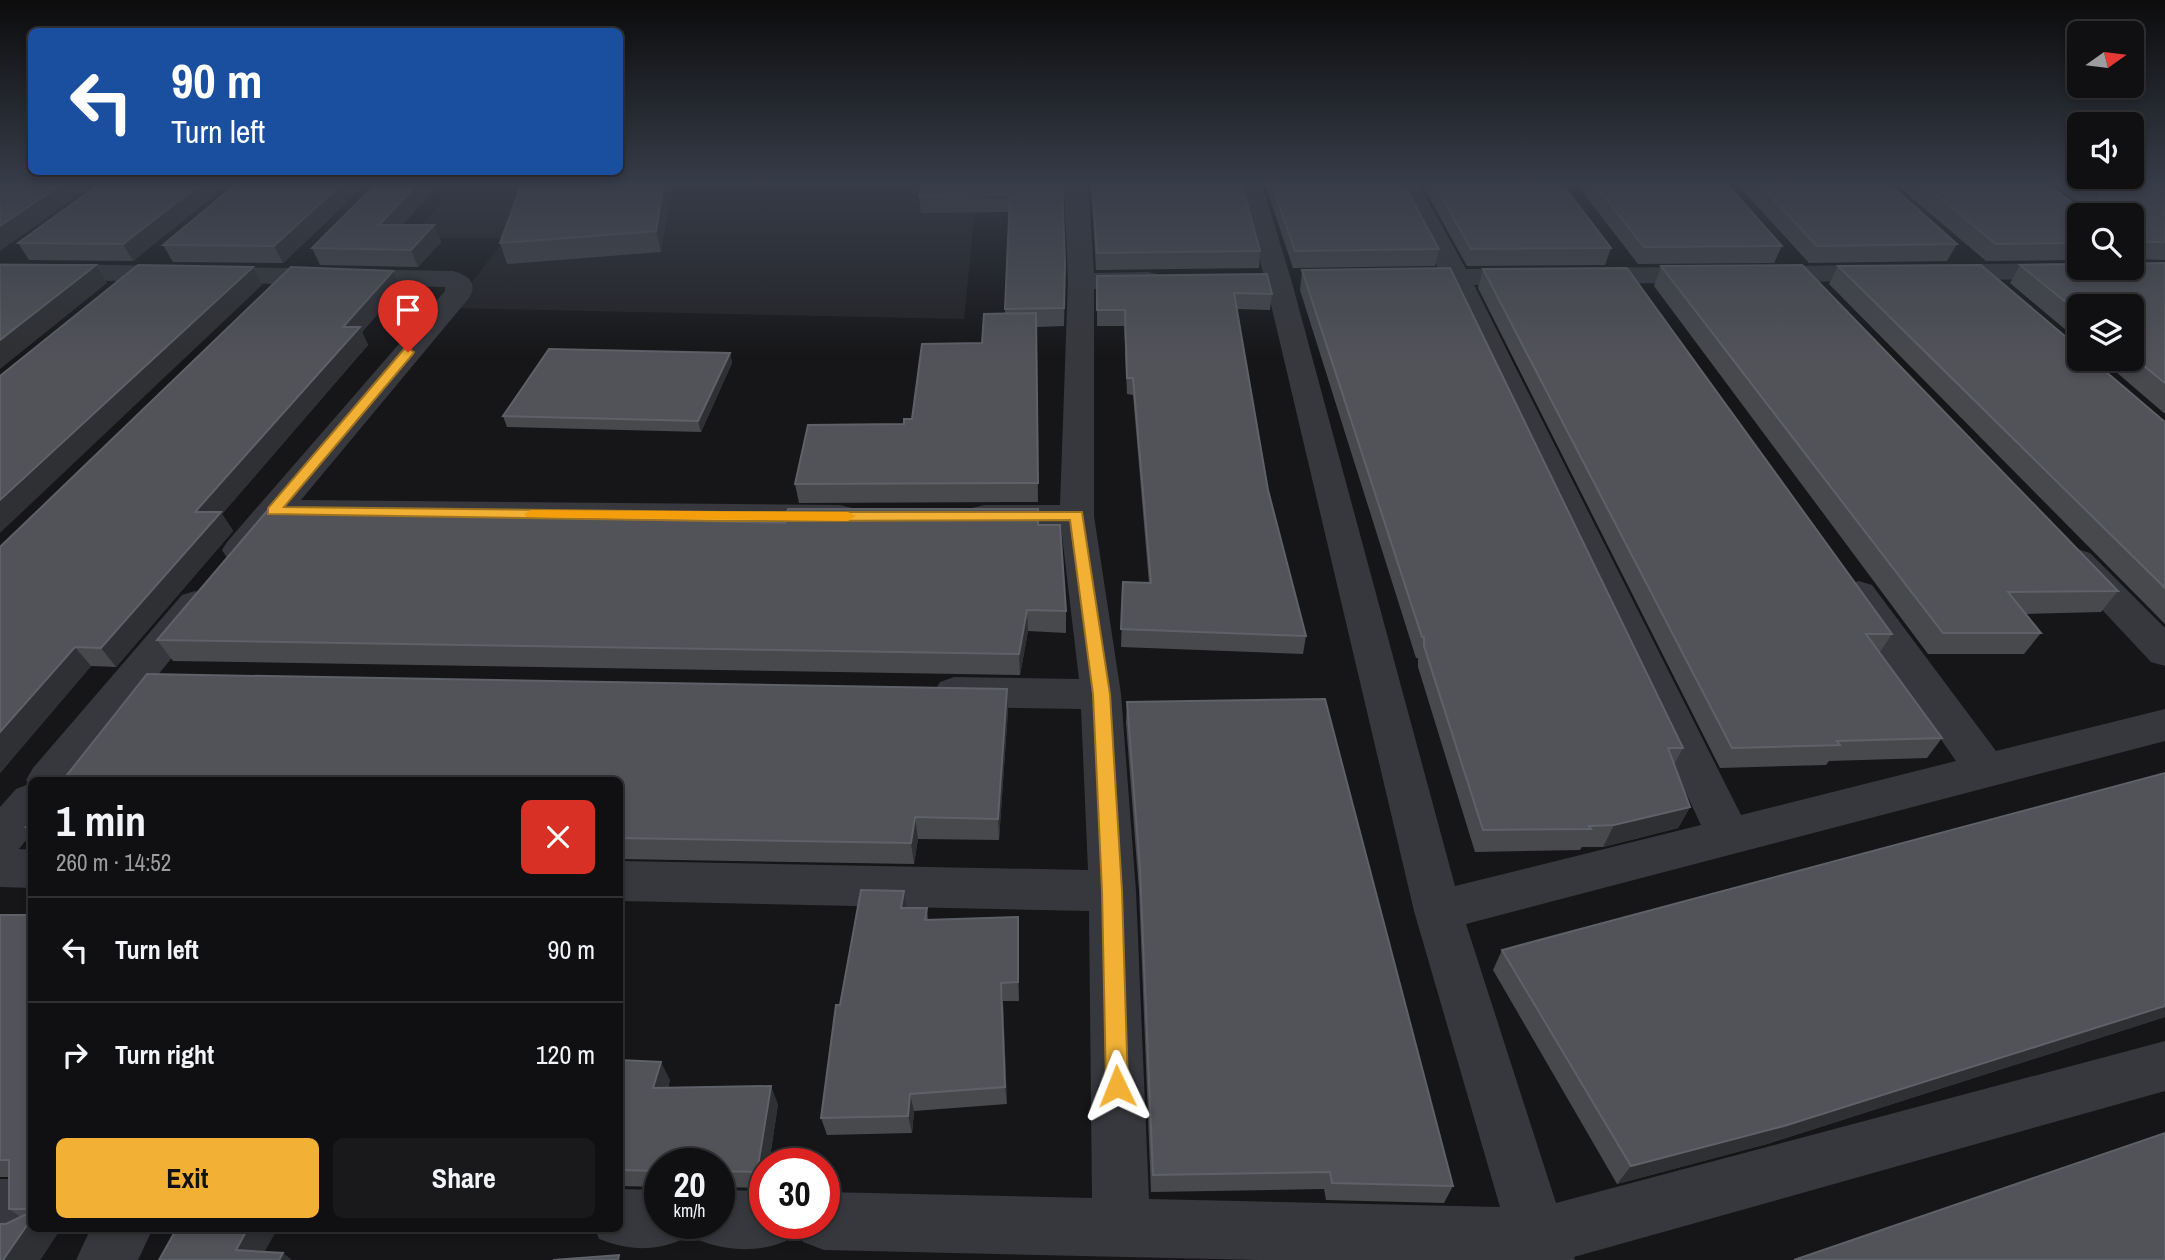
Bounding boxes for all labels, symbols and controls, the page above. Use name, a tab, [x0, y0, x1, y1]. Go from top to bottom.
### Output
north arrow	[2067, 21, 2144, 98]
map controls	[2067, 21, 2144, 371]
text: 90 m	[171, 47, 263, 113]
icon: left	[56, 56, 147, 147]
text: Turn left	[171, 110, 265, 153]
button: sound	[2067, 112, 2144, 189]
button: search	[2067, 203, 2144, 280]
pin	[378, 280, 438, 352]
icon: arrive	[389, 291, 427, 329]
button: layers	[2067, 294, 2144, 371]
text: 1 min	[56, 793, 146, 849]
button: close	[521, 800, 595, 874]
text: 260 m · 14:52	[56, 847, 171, 878]
icon: left	[56, 931, 94, 969]
text: Turn left	[115, 932, 199, 967]
text: 90 m	[548, 932, 595, 967]
icon: right	[56, 1036, 94, 1074]
text: Turn right	[115, 1037, 214, 1072]
text: 120 m	[536, 1037, 595, 1072]
position arrow	[1080, 1049, 1154, 1123]
button: Exit	[56, 1138, 319, 1218]
button: Share	[333, 1138, 595, 1218]
speed limit sign: 30	[749, 1148, 840, 1239]
text: 20	[674, 1161, 705, 1208]
text: km/h	[674, 1198, 706, 1223]

